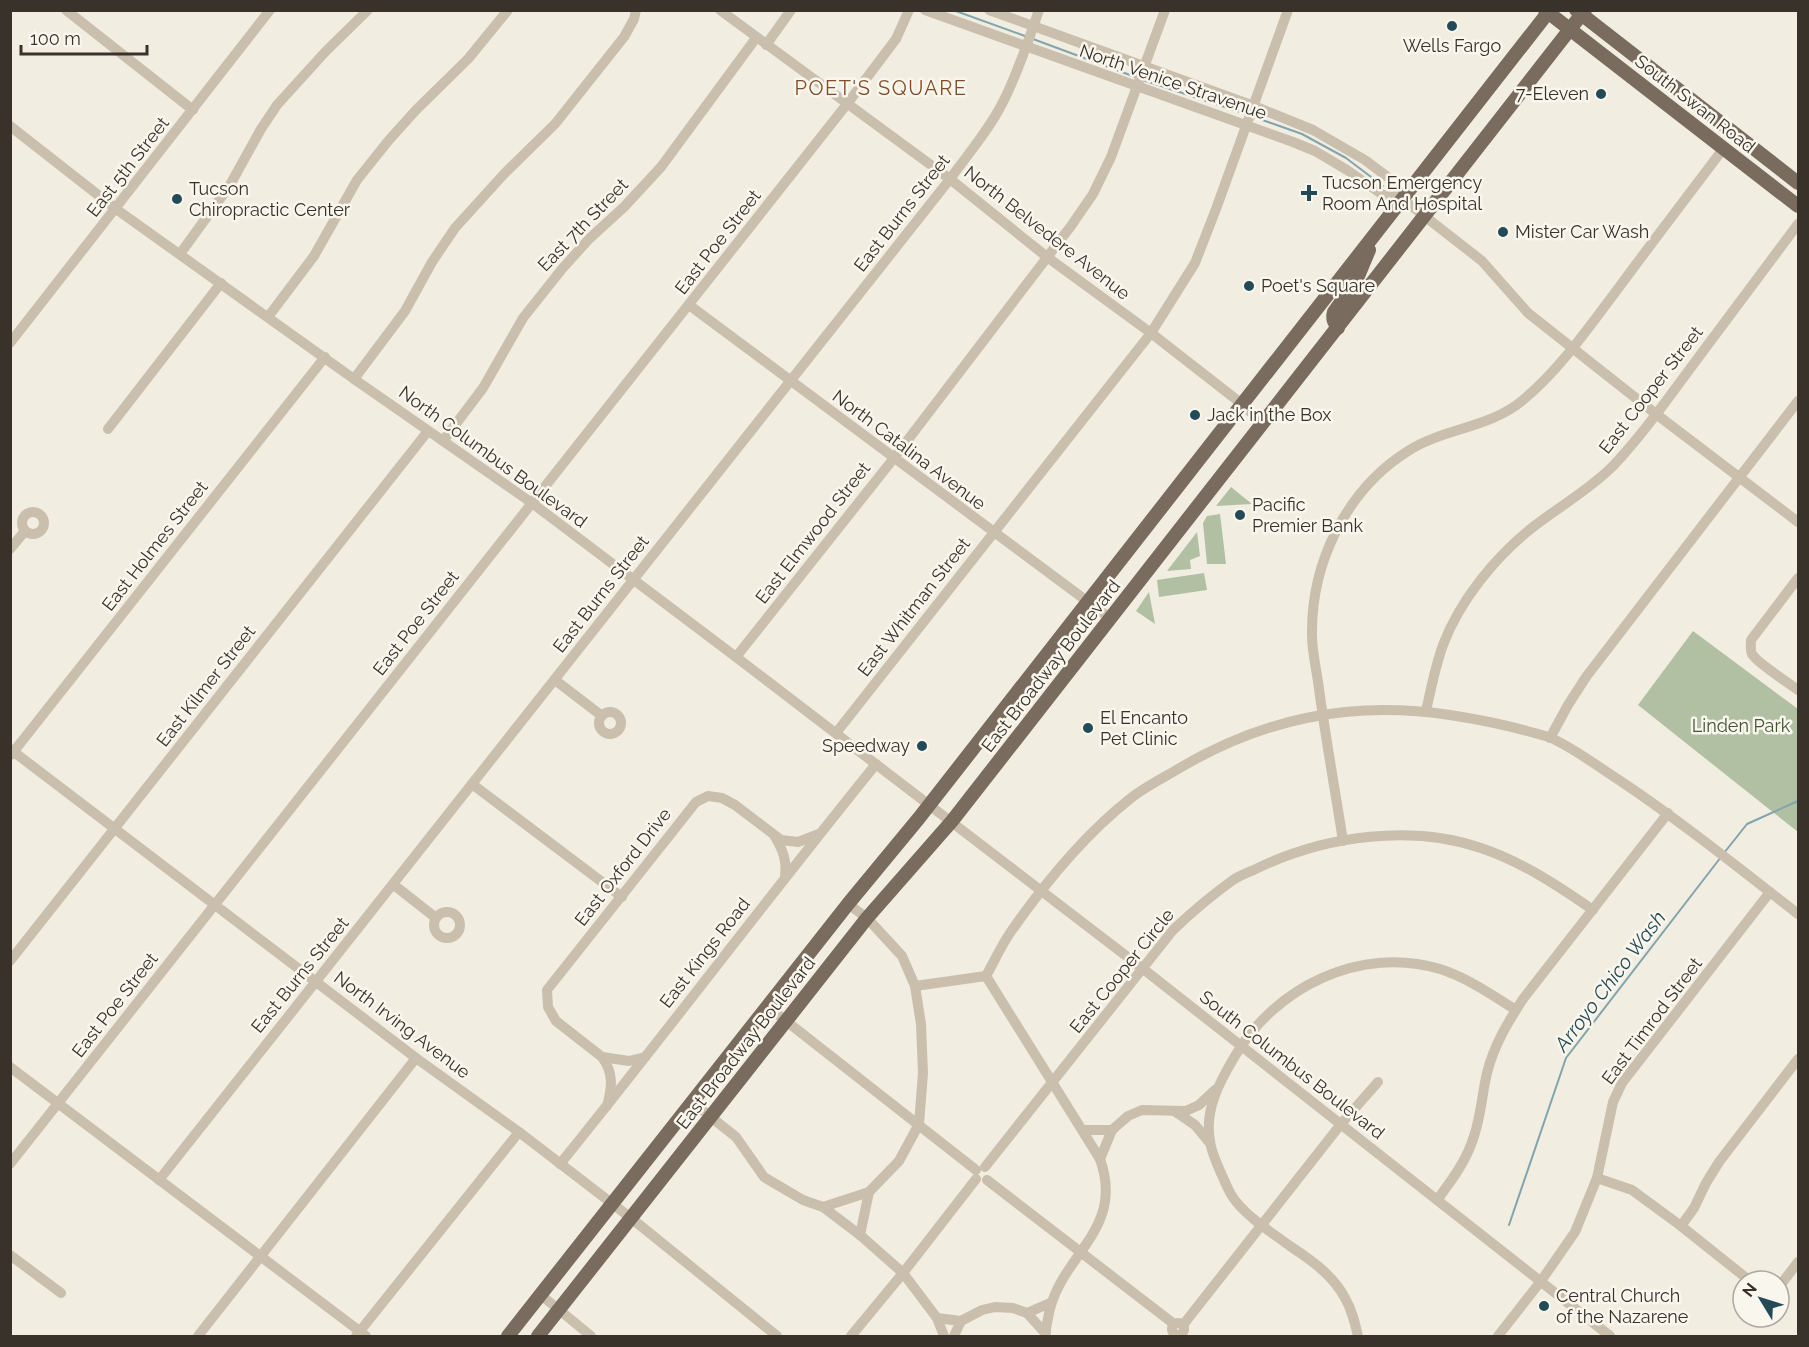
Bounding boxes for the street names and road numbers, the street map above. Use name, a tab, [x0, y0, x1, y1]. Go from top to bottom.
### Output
street label: North Venice Stravenue	[1077, 40, 1270, 124]
street label: South Swan Road	[1631, 50, 1760, 157]
street label: East 5th Street	[82, 113, 173, 221]
street label: East Burns Street	[849, 150, 954, 275]
street label: North Belvedere Avenue	[960, 161, 1135, 304]
street label: East 7th Street	[533, 174, 632, 275]
street label: East Poe Street	[670, 185, 765, 298]
street label: East Cooper Street	[1594, 322, 1707, 458]
street label: North Columbus Boulevard	[395, 381, 591, 532]
street label: North Catalina Avenue	[829, 385, 990, 514]
street label: East Elmwood Street	[751, 458, 874, 608]
street label: East Holmes Street	[97, 477, 212, 615]
street label: East Burns Street	[548, 531, 653, 656]
street label: East Whitman Street	[853, 533, 974, 680]
street label: East Poe Street	[368, 566, 463, 679]
street label: East Broadway Boulevard	[977, 575, 1124, 756]
street label: East Kilmer Street	[152, 621, 259, 750]
street label: East Oxford Drive	[570, 803, 675, 930]
street label: East Kings Road	[655, 894, 754, 1012]
street label: East Cooper Circle	[1065, 904, 1178, 1037]
street label: East Burns Street	[247, 913, 353, 1037]
street label: East Poe Street	[67, 948, 162, 1061]
street label: East Broadway Boulevard	[672, 952, 819, 1133]
street label: East Timrod Street	[1597, 953, 1706, 1088]
street label: North Irving Avenue	[330, 967, 475, 1083]
street label: South Columbus Boulevard	[1196, 986, 1389, 1143]

